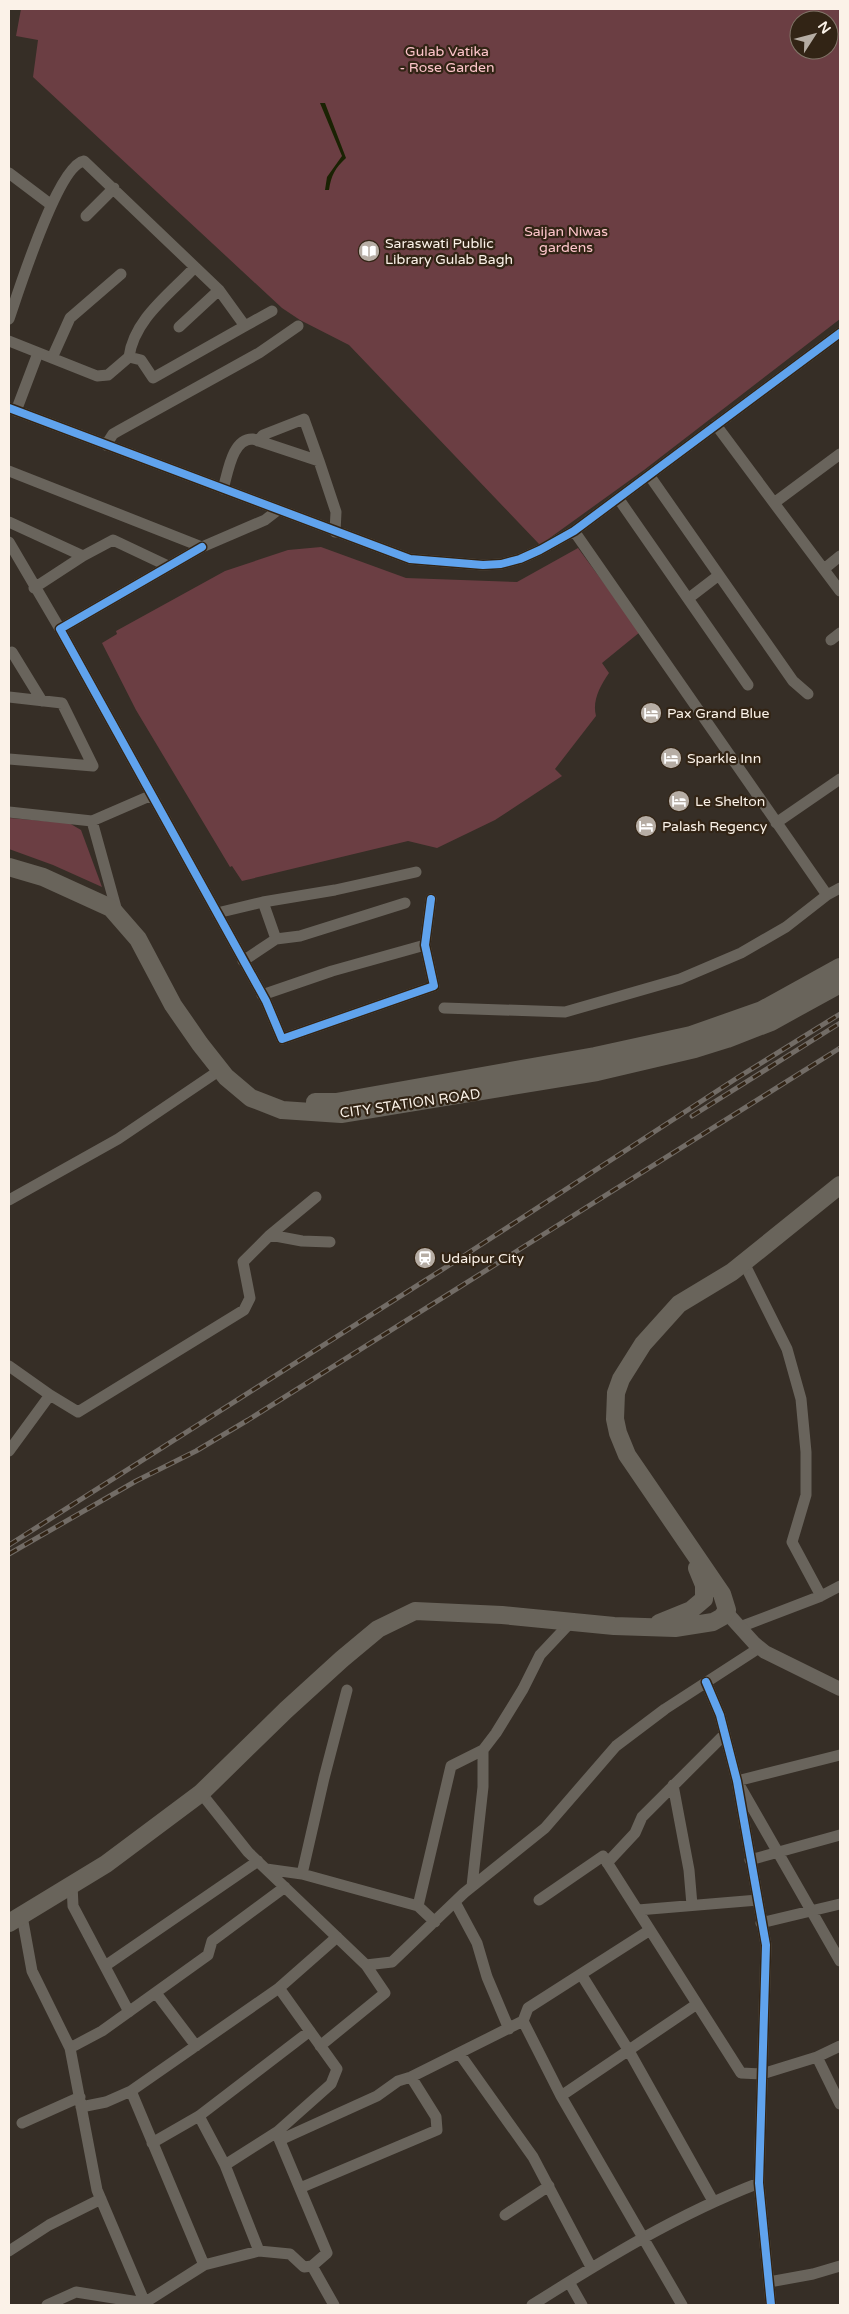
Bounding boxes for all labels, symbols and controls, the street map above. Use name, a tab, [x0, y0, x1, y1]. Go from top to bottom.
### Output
north arrow	[789, 10, 839, 60]
text: N	[814, 18, 834, 37]
park label: Gulab Vatika - Rose Garden	[399, 43, 495, 76]
park label: Saijan Niwas gardens	[524, 223, 608, 256]
place label: Saraswati Public Library Gulab Bagh	[385, 235, 513, 268]
library icon: Saraswati Public Library Gulab Bagh	[357, 239, 381, 263]
hotel icon: Pax Grand Blue	[639, 701, 663, 725]
place label: Pax Grand Blue	[667, 705, 770, 722]
hotel icon: Sparkle Inn	[659, 746, 683, 770]
place label: Sparkle Inn	[687, 750, 761, 767]
hotel icon: Le Shelton	[667, 789, 691, 813]
place label: Le Shelton	[695, 793, 765, 810]
hotel icon: Palash Regency	[634, 814, 658, 838]
place label: Palash Regency	[662, 818, 768, 835]
street label: CITY STATION ROAD	[339, 1085, 481, 1122]
station icon: Udaipur City	[413, 1246, 437, 1270]
place label: Udaipur City	[441, 1250, 524, 1267]

